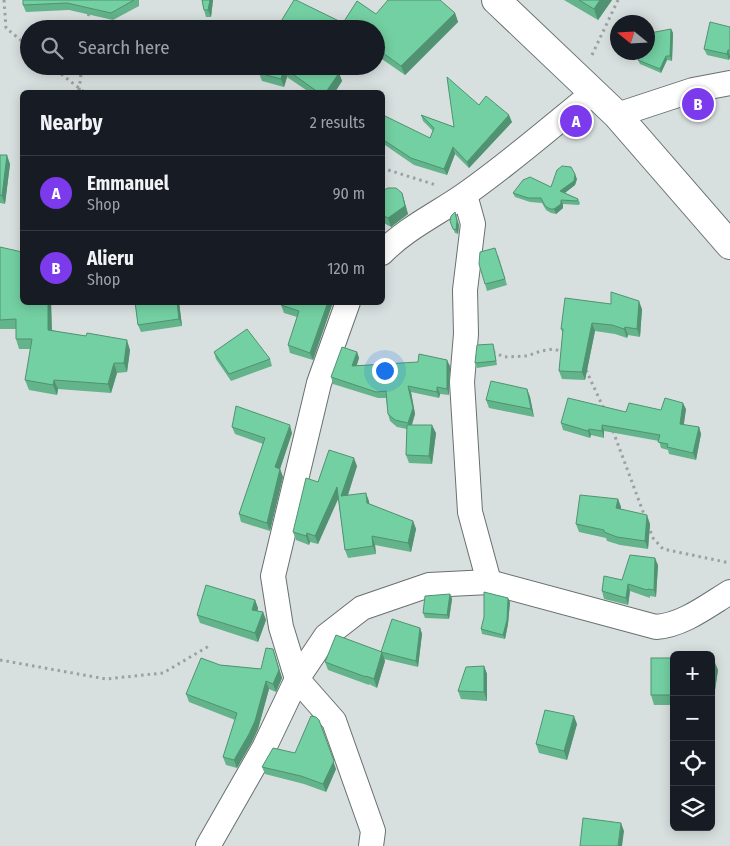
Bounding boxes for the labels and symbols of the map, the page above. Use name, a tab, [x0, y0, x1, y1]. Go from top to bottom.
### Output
north arrow	[610, 15, 655, 60]
pin: B	[682, 85, 714, 123]
pin: A	[560, 102, 592, 140]
your location	[372, 358, 398, 384]

